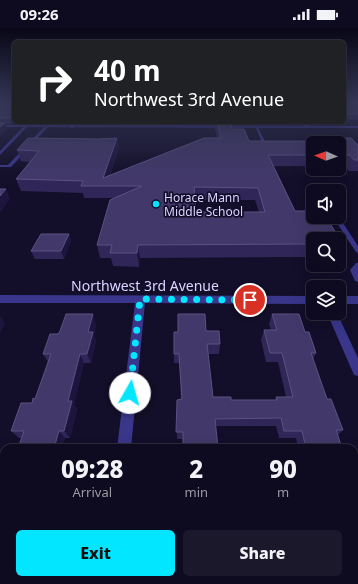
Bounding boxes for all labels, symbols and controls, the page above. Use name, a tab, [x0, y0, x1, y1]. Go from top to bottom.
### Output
text: 09:26	[20, 4, 59, 24]
text: 40 m	[94, 51, 161, 89]
icon: right	[28, 56, 80, 108]
text: Northwest 3rd Avenue	[94, 87, 284, 111]
north arrow	[306, 136, 346, 176]
map controls	[306, 136, 346, 320]
button: sound	[306, 184, 346, 224]
place label: Horace Mann Middle School	[164, 189, 243, 220]
marker: Horace Mann Middle School	[151, 199, 161, 209]
button: search	[306, 232, 346, 272]
street label: Northwest 3rd Avenue	[71, 276, 219, 295]
button: layers	[306, 280, 346, 320]
pin	[233, 283, 267, 317]
icon: arrive	[239, 289, 261, 311]
position arrow	[109, 372, 151, 414]
text: 09:28	[61, 452, 123, 485]
text: 2	[189, 452, 203, 485]
text: 90	[269, 452, 297, 485]
text: Arrival	[72, 483, 112, 501]
text: min	[185, 483, 208, 501]
text: m	[277, 483, 289, 501]
button: Exit	[16, 530, 175, 576]
button: Share	[183, 530, 342, 576]

